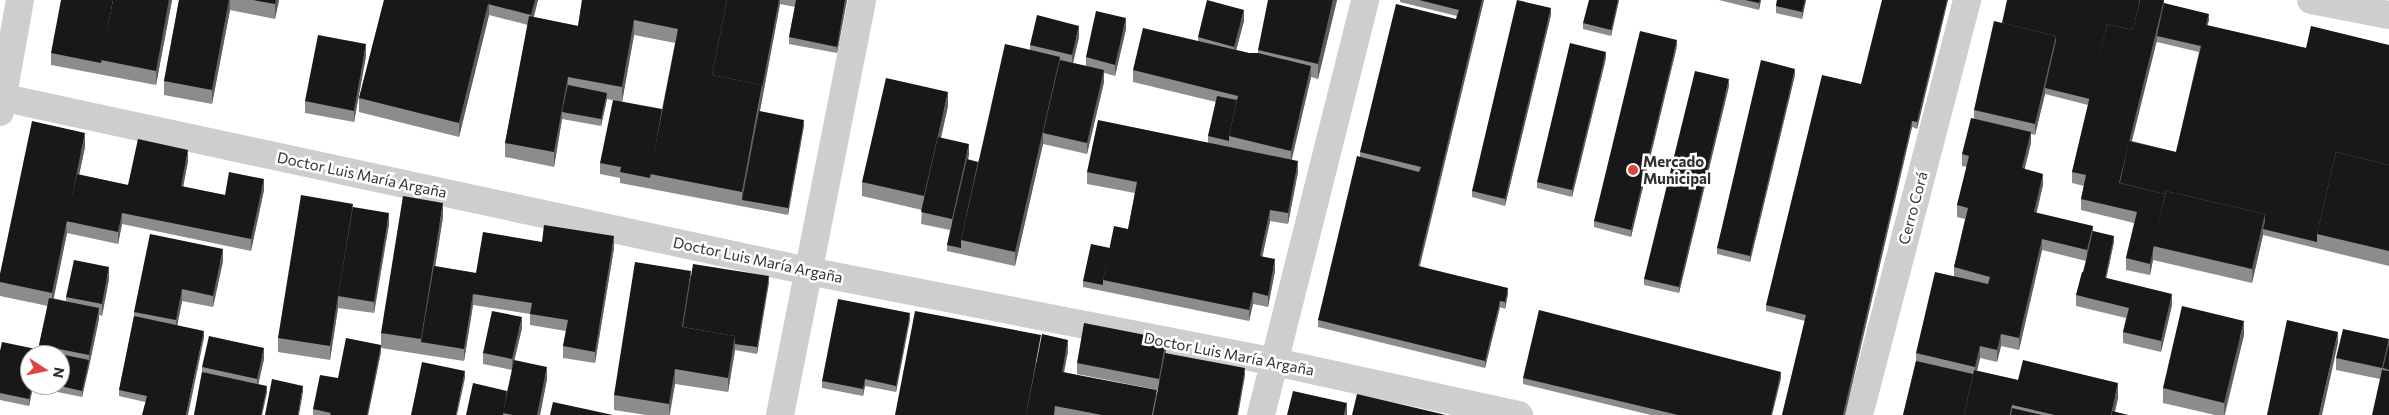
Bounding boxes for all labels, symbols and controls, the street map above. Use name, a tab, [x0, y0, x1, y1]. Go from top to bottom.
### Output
street label: Doctor Luis María Argaña	[275, 148, 449, 202]
place label: Mercado Municipal	[1643, 152, 1711, 187]
marker: Mercado Municipal	[1627, 164, 1639, 176]
street label: Cerro Corá	[1895, 170, 1931, 246]
street label: Doctor Luis María Argaña	[671, 233, 845, 287]
street label: Doctor Luis María Argaña	[1142, 329, 1316, 379]
north arrow	[20, 345, 70, 395]
text: N	[50, 366, 69, 380]

